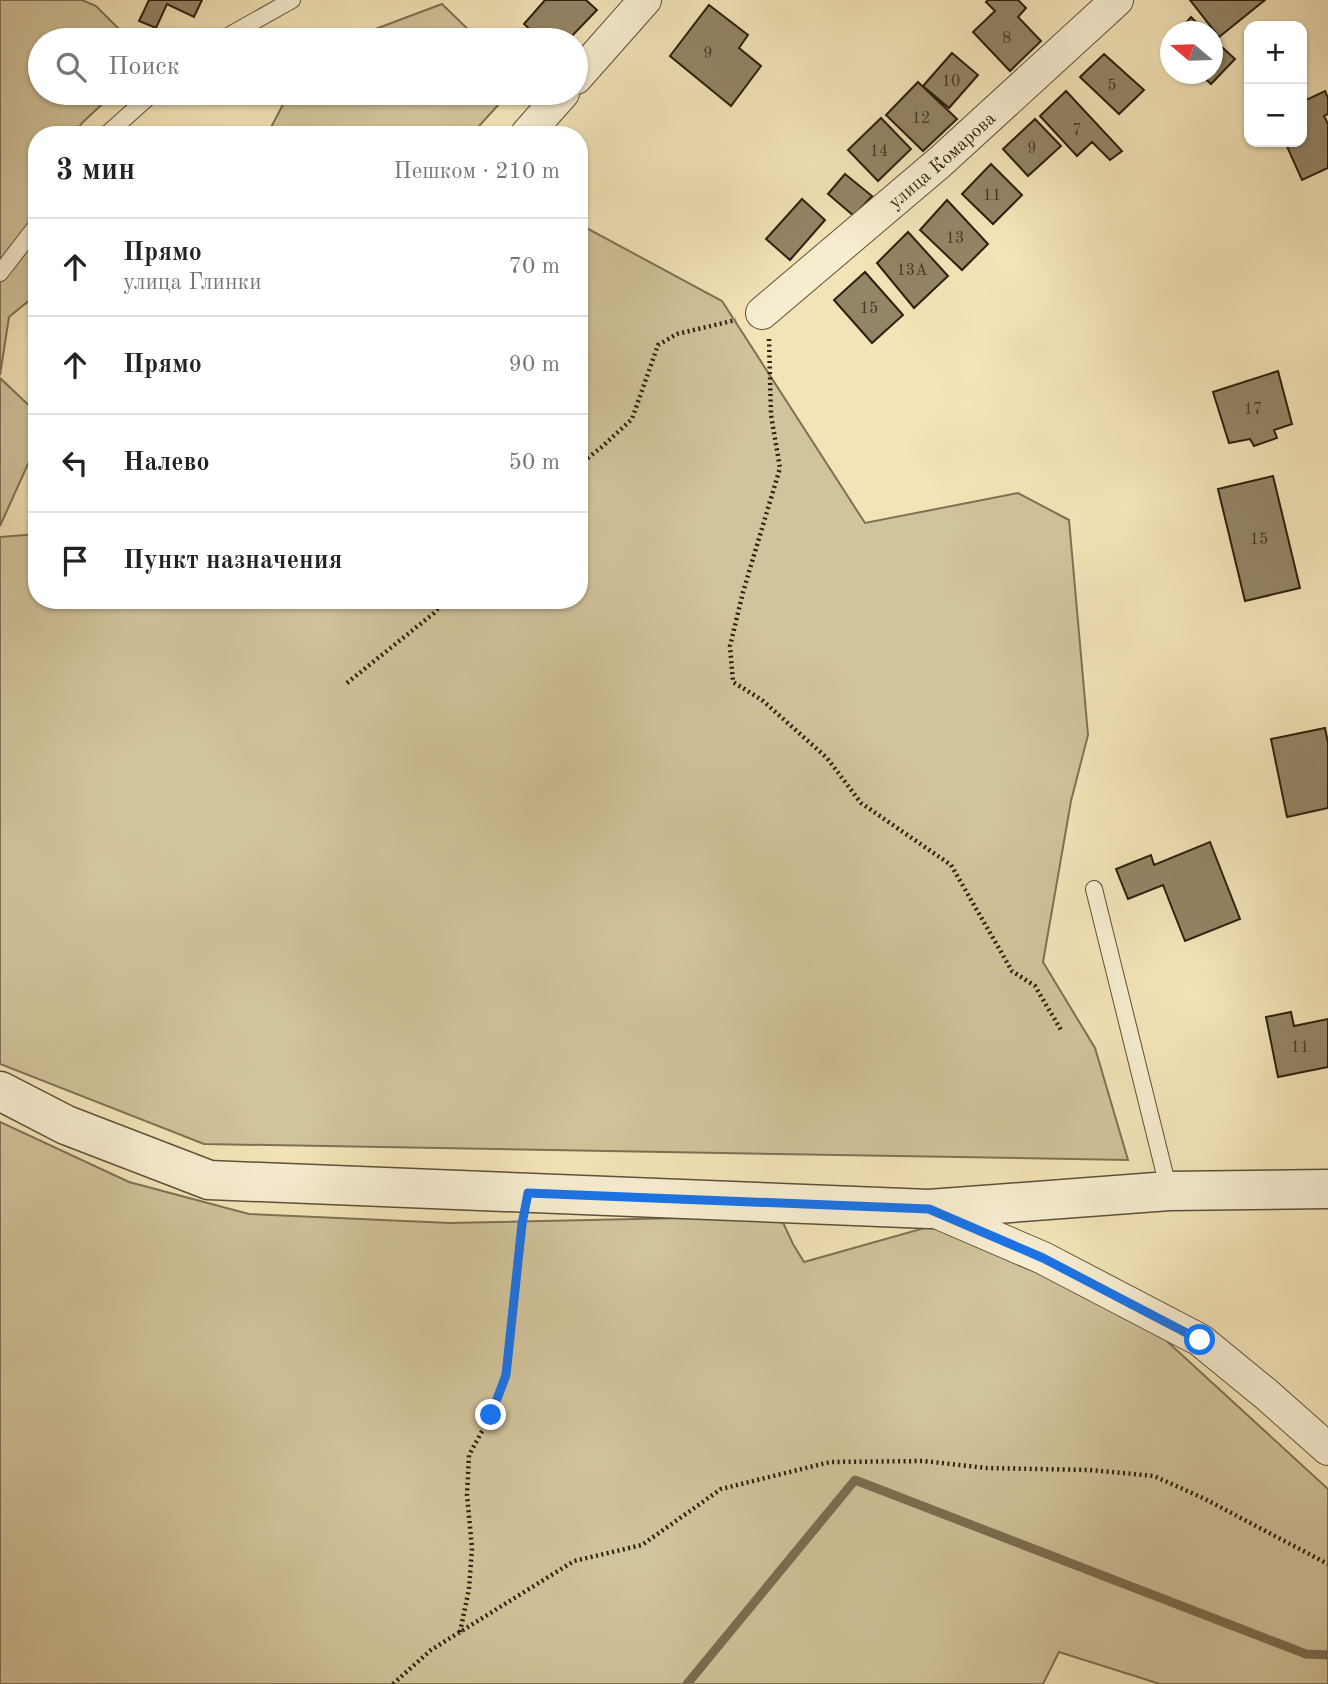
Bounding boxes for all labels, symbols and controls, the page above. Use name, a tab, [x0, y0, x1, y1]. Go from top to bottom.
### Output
north arrow	[1160, 21, 1223, 84]
map controls	[1244, 21, 1307, 147]
button: +	[1244, 21, 1307, 84]
search box	[28, 28, 588, 105]
house number: 8	[1002, 31, 1012, 47]
house number: 9	[703, 46, 713, 62]
icon: search	[52, 48, 90, 86]
text: Поиск	[108, 54, 180, 80]
house number: 10	[942, 74, 960, 90]
house number: 5	[1107, 78, 1117, 94]
button: −	[1244, 84, 1307, 147]
street label: улица Комарова	[886, 109, 1000, 213]
house number: 12	[912, 111, 930, 127]
house number: 7	[1072, 123, 1082, 139]
house number: 9	[1027, 141, 1037, 157]
house number: 14	[870, 144, 888, 160]
text: 3 мин	[56, 156, 135, 186]
text: Пешком · 210 m	[394, 160, 560, 183]
house number: 11	[983, 188, 1001, 204]
house number: 13	[946, 231, 964, 247]
text: Прямо	[123, 240, 202, 266]
icon: ahead	[56, 248, 94, 286]
text: 70 m	[509, 255, 560, 278]
house number: 13А	[897, 263, 927, 279]
text: улица Глинки	[123, 271, 262, 294]
house number: 15	[860, 301, 878, 317]
icon: ahead	[56, 346, 94, 384]
text: Прямо	[123, 352, 202, 378]
text: 90 m	[509, 353, 560, 376]
house number: 17	[1244, 402, 1262, 418]
icon: left	[56, 444, 94, 482]
text: Налево	[123, 450, 210, 476]
text: 50 m	[509, 451, 560, 474]
house number: 15	[1250, 532, 1268, 548]
icon: arrive	[56, 542, 94, 580]
text: Пункт назначения	[123, 548, 342, 574]
house number: 11	[1291, 1040, 1309, 1056]
route start	[1184, 1324, 1215, 1355]
route end	[475, 1399, 506, 1430]

